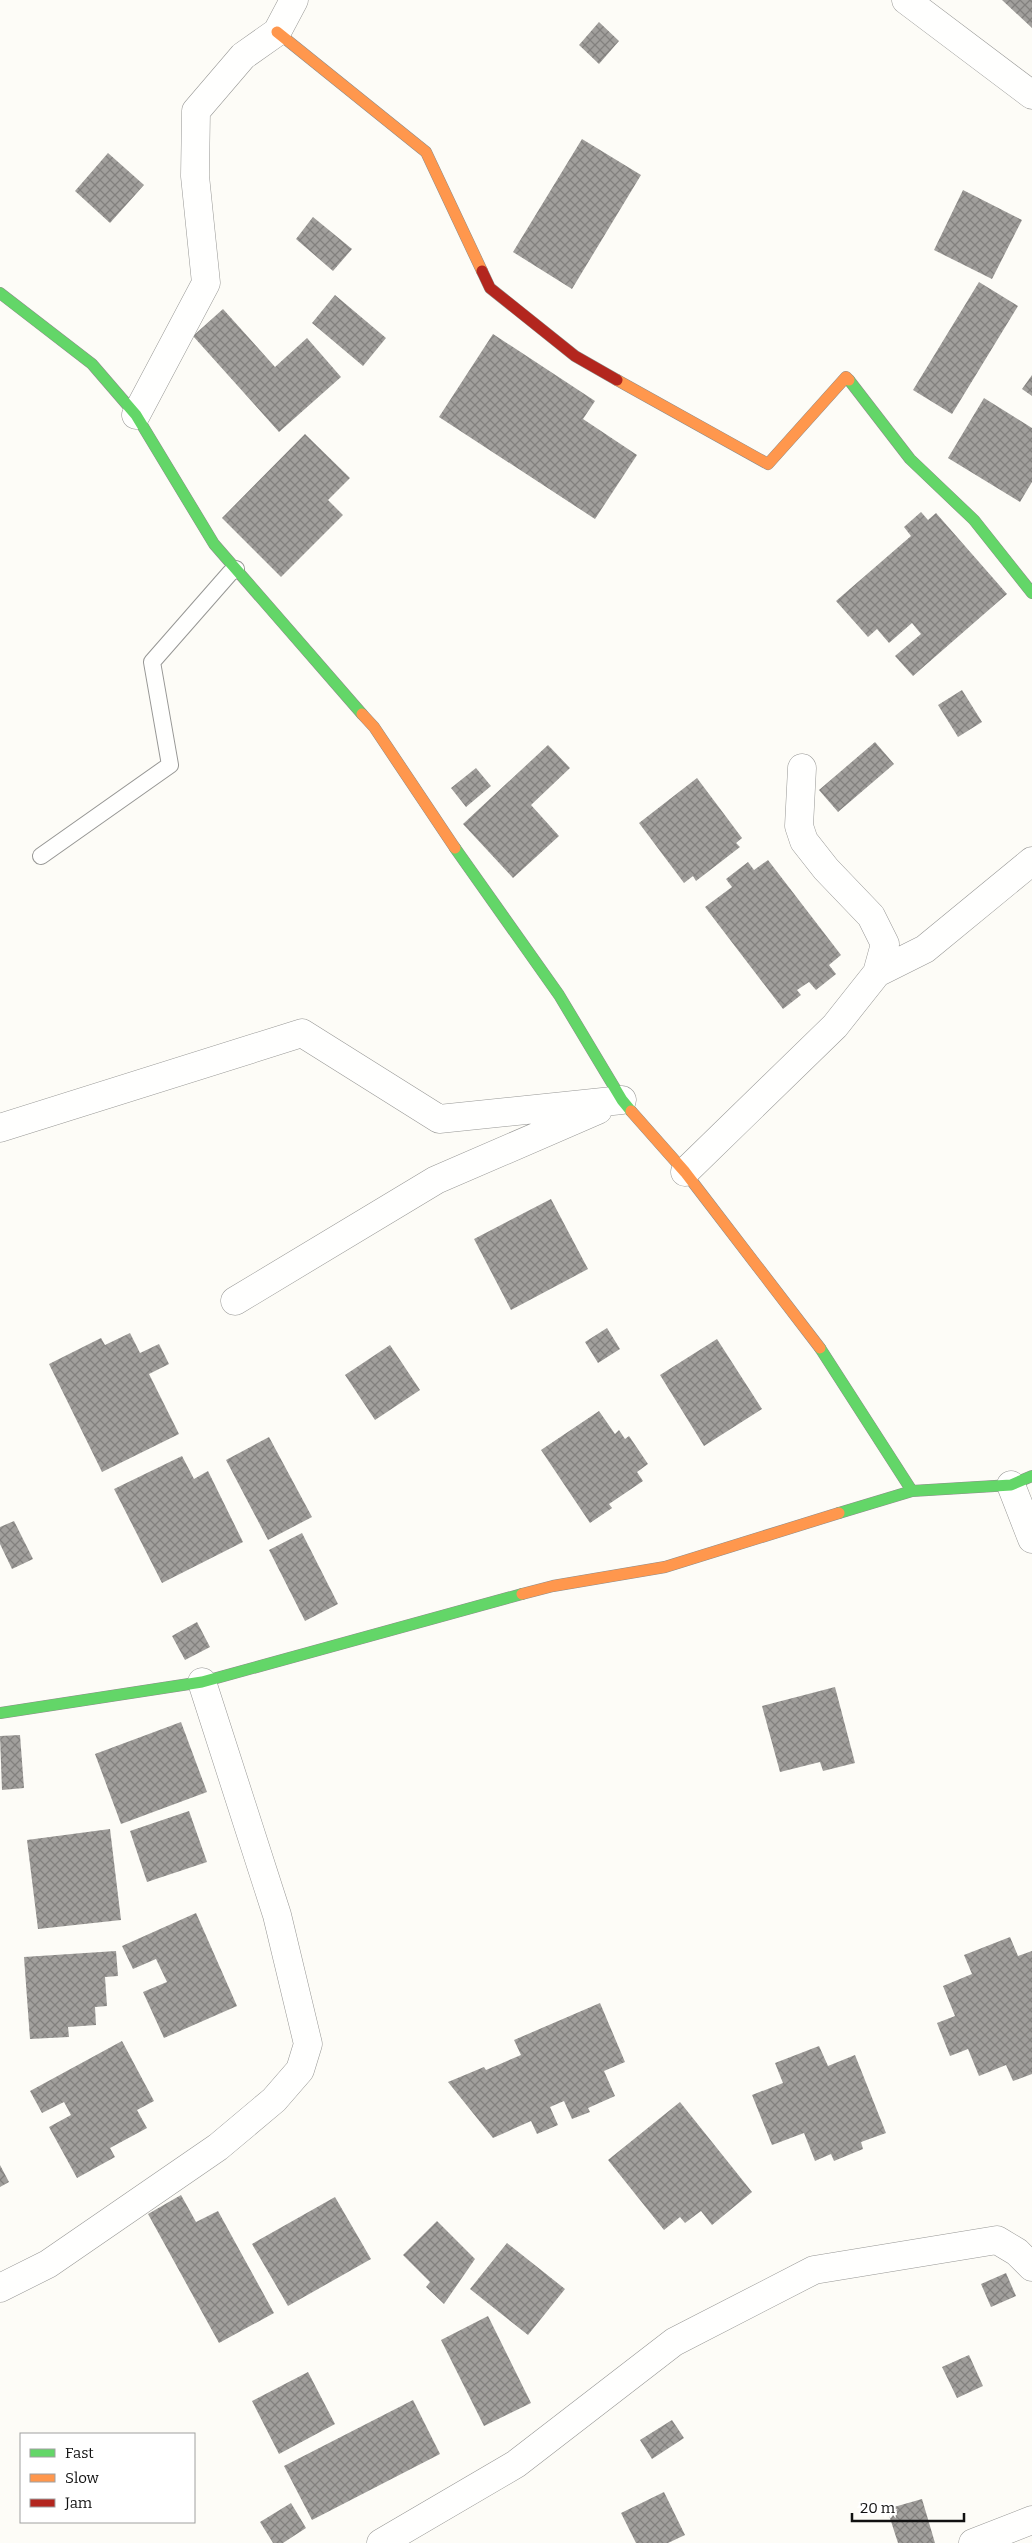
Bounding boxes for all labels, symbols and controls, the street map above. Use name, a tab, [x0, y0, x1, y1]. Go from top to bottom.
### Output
legend	[20, 2433, 195, 2523]
text: Fast	[65, 2444, 94, 2462]
text: Slow	[65, 2469, 100, 2487]
scale bar	[852, 2490, 964, 2522]
text: Jam	[64, 2494, 93, 2512]
text: 20 m	[860, 2499, 896, 2517]

